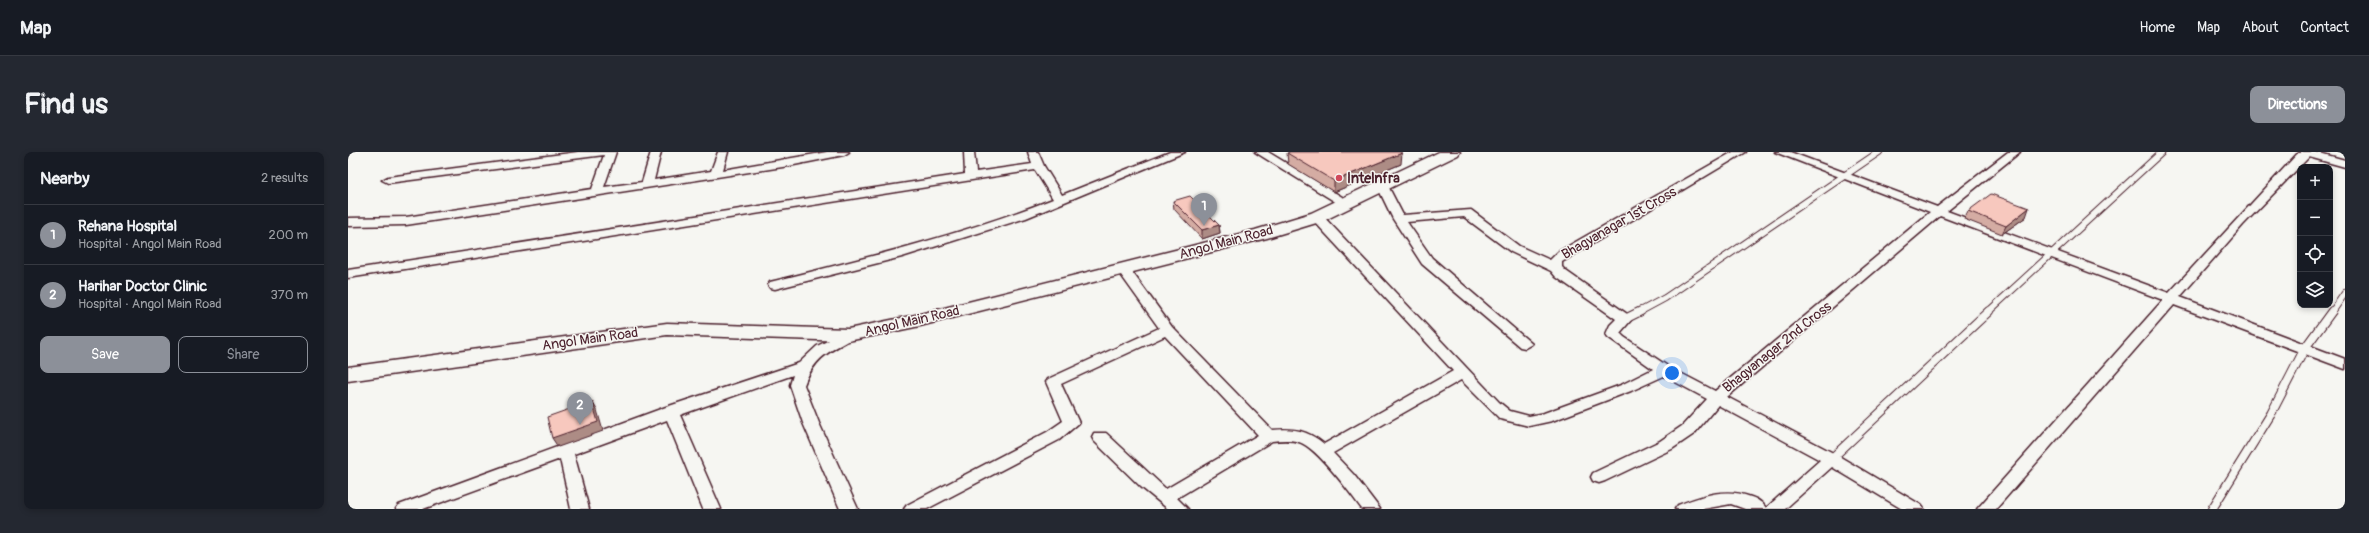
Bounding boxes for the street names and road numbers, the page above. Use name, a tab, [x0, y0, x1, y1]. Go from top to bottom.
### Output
street label: Bhagyanagar 1st Cross	[1558, 183, 1680, 263]
street label: Angol Main Road	[1177, 221, 1275, 263]
street label: Bhagyanagar 2nd Cross	[1719, 297, 1835, 396]
street label: Angol Main Road	[863, 302, 961, 340]
street label: Angol Main Road	[541, 324, 639, 354]

